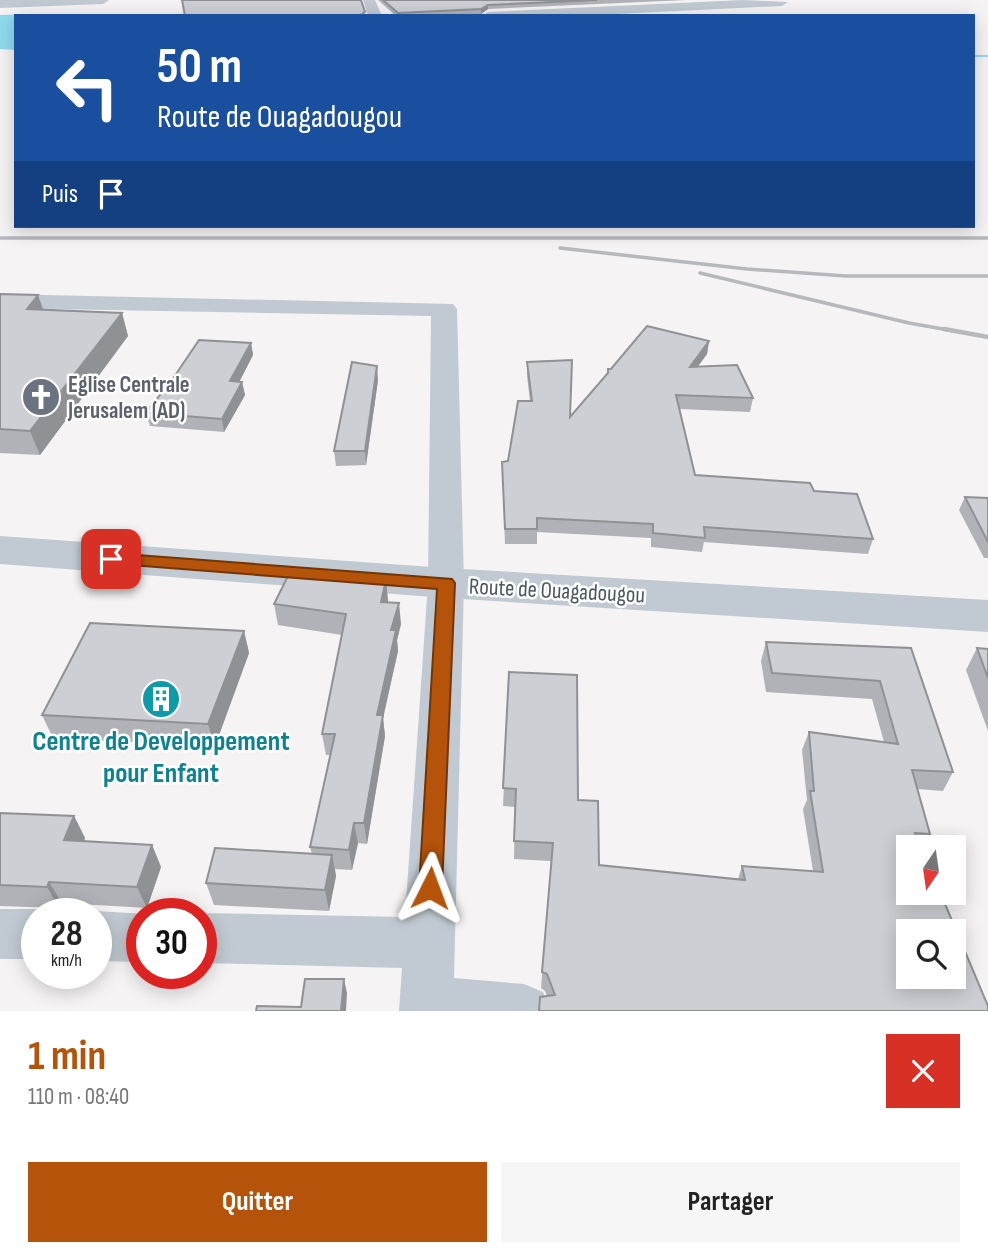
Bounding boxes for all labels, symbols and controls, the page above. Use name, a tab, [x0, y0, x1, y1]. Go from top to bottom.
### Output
text: 50 m	[157, 38, 242, 97]
icon: left	[42, 42, 133, 133]
text: Route de Ouagadougou	[157, 98, 402, 137]
icon: arrive	[92, 175, 130, 213]
text: Puis	[42, 179, 78, 210]
place label: Eglise Centrale Jerusalem (AD)	[67, 371, 190, 425]
church icon: Eglise Centrale Jerusalem (AD)	[20, 376, 62, 418]
pin	[81, 529, 141, 589]
icon: arrive	[92, 540, 130, 578]
street label: Route de Ouagadougou	[468, 572, 646, 610]
building icon: Centre de Developpement pour Enfant	[140, 678, 182, 720]
place label: Centre de Developpement pour Enfant	[32, 725, 290, 790]
north arrow	[896, 835, 966, 905]
map controls	[896, 835, 966, 989]
position arrow	[393, 851, 467, 925]
speed limit sign: 30	[126, 898, 217, 989]
text: 28	[51, 913, 82, 956]
button: search	[896, 919, 966, 989]
text: km/h	[51, 950, 82, 971]
text: 1 min	[28, 1031, 106, 1082]
button: close	[886, 1034, 960, 1108]
text: 110 m · 08:40	[28, 1083, 129, 1111]
button: Quitter	[28, 1162, 487, 1242]
button: Partager	[501, 1162, 960, 1242]

